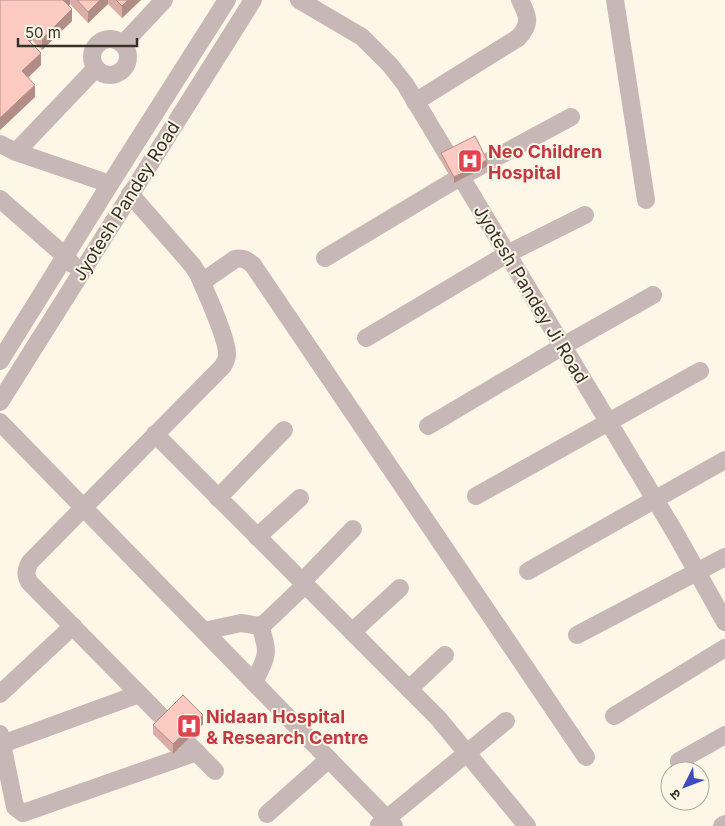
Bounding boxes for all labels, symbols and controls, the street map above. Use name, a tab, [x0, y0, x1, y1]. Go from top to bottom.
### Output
scale bar	[18, 15, 136, 47]
text: 50 m	[25, 23, 61, 42]
street label: Jyotesh Pandey Road	[68, 117, 184, 285]
place label: Neo Children Hospital	[488, 141, 602, 183]
hospital icon: Neo Children Hospital	[457, 148, 483, 174]
street label: Jyotesh Pandey Ji Road	[469, 201, 593, 387]
place label: Nidaan Hospital & Research Centre	[206, 706, 369, 748]
hospital icon: Nidaan Hospital & Research Centre	[176, 713, 202, 739]
north arrow	[660, 761, 710, 811]
text: उ	[665, 786, 684, 804]

